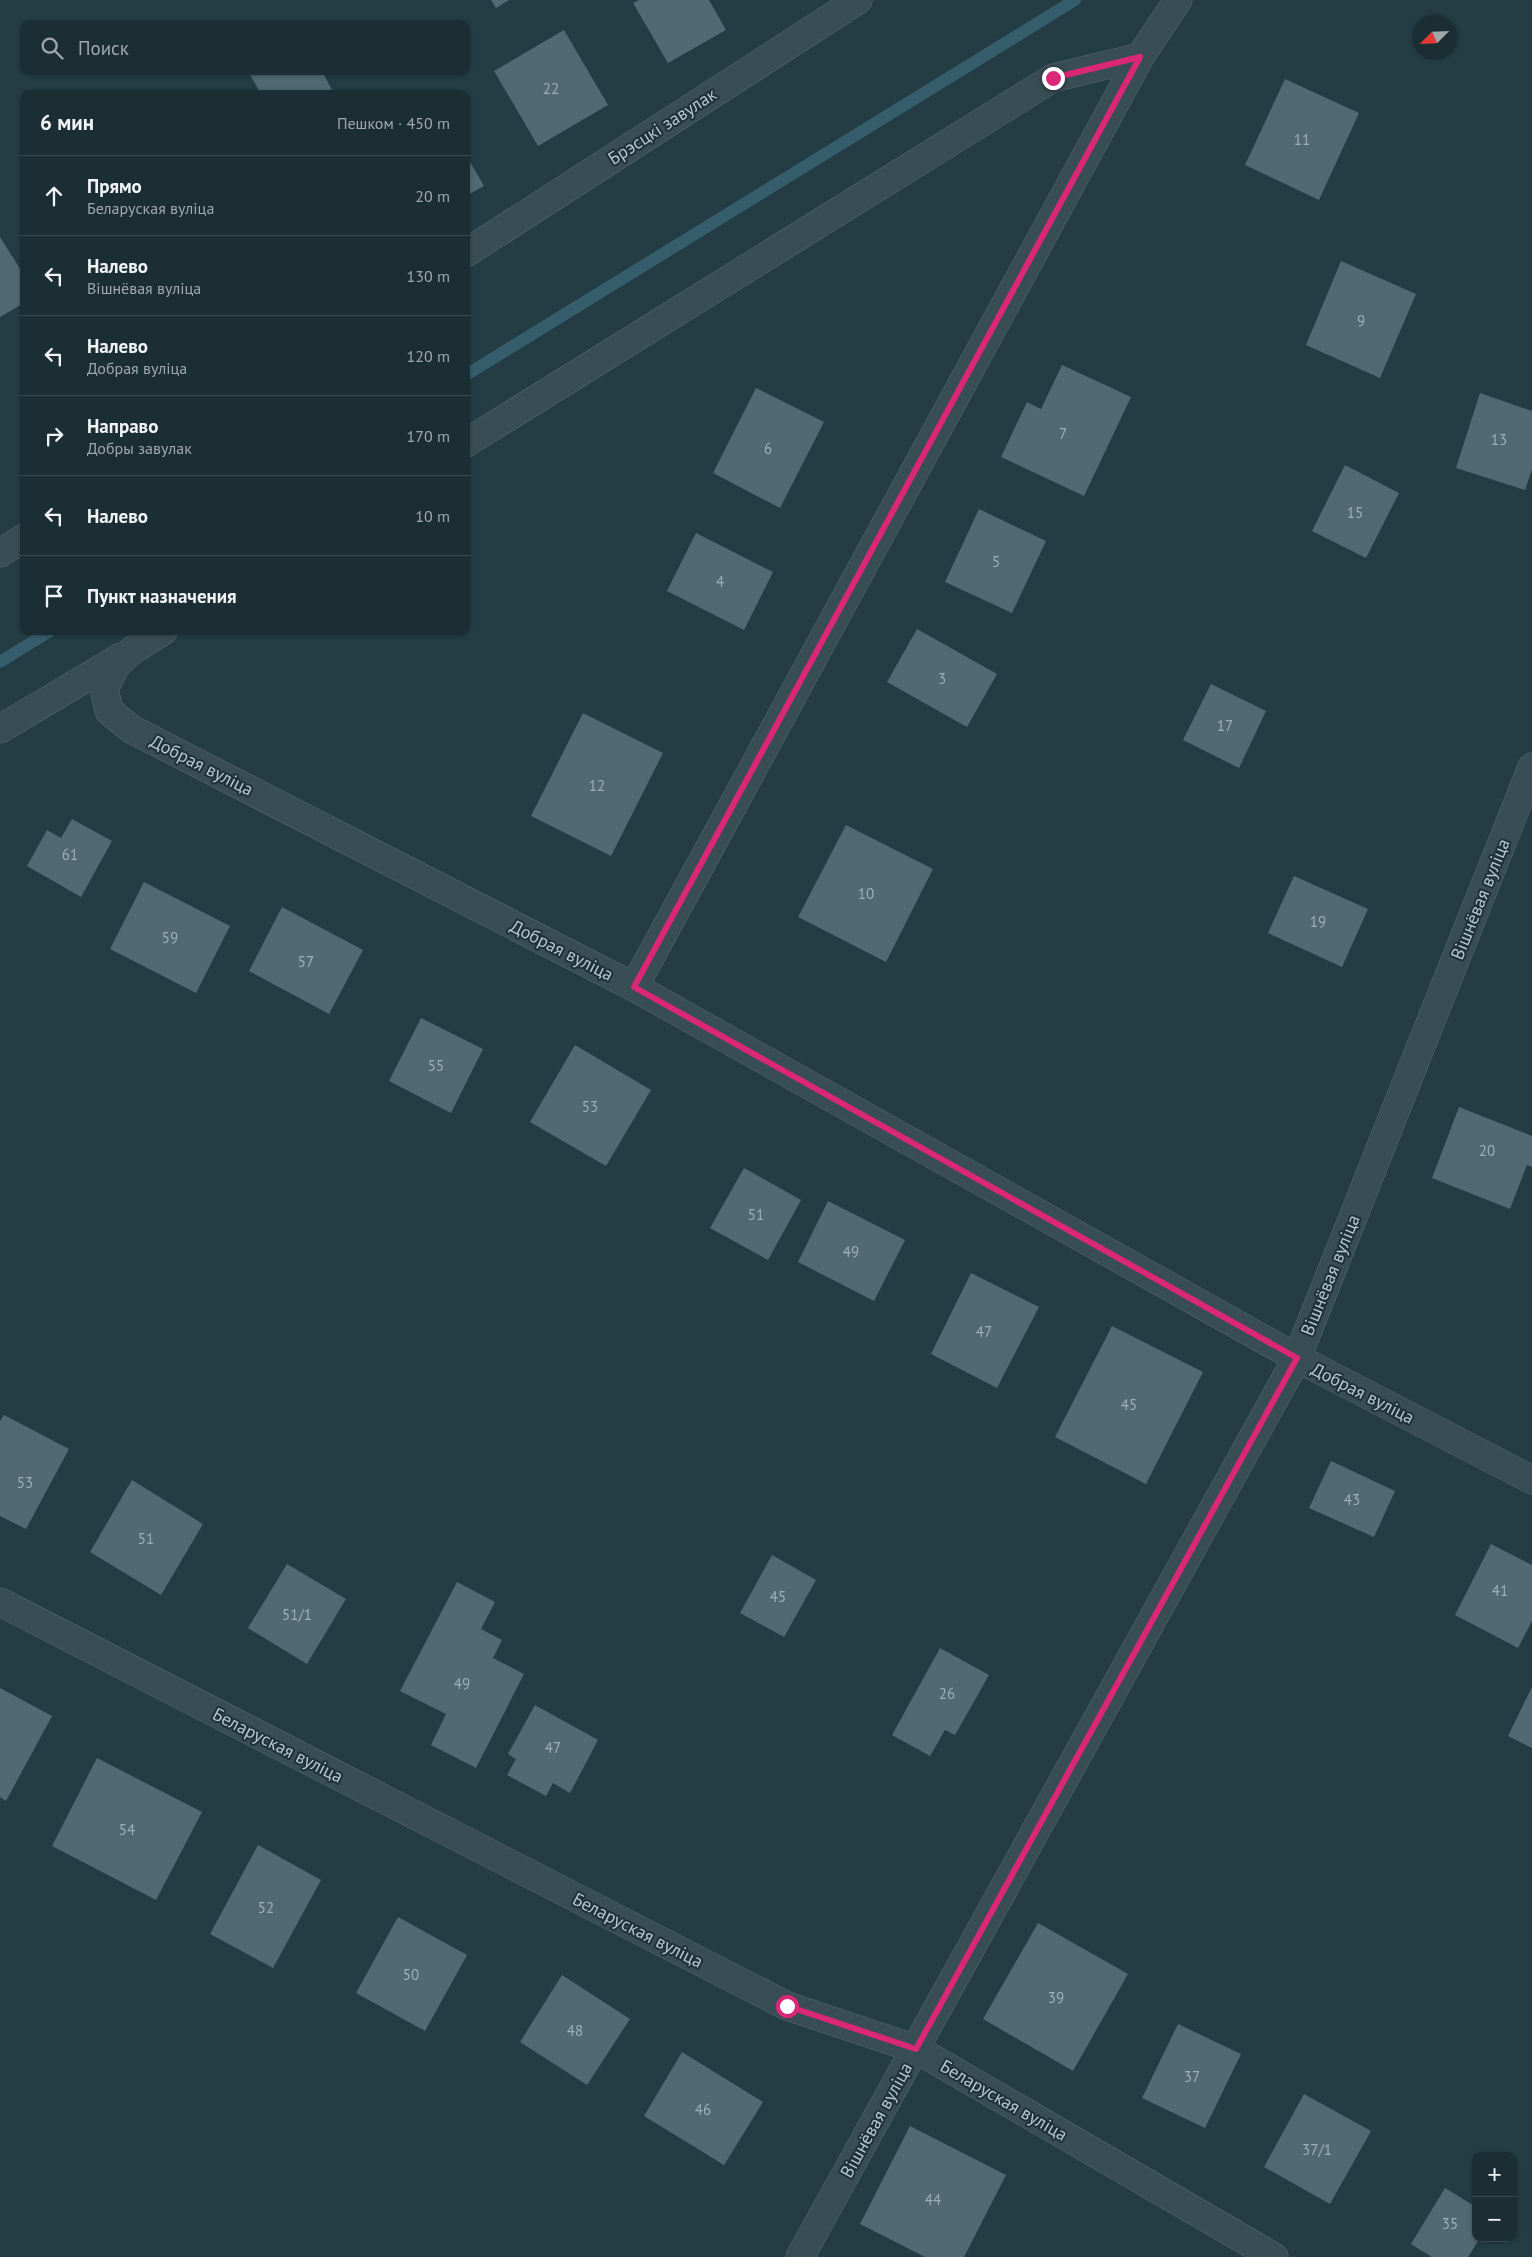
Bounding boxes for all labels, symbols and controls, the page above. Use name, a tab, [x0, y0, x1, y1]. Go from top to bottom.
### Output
north arrow	[1412, 15, 1457, 60]
search box	[20, 20, 470, 75]
icon: search	[38, 34, 66, 62]
text: Поиск	[78, 36, 129, 60]
route end	[1042, 67, 1065, 90]
house number: 22	[543, 79, 559, 98]
street label: Брэсцкі завулак	[603, 82, 721, 170]
text: 6 мин	[40, 109, 94, 136]
text: Пешком · 450 m	[337, 113, 450, 133]
house number: 11	[1294, 130, 1310, 149]
text: Прямо	[87, 174, 142, 198]
icon: ahead	[40, 182, 68, 210]
text: 20 m	[415, 186, 450, 206]
text: Беларуская вуліца	[87, 198, 214, 218]
text: Налево	[87, 254, 148, 278]
icon: left	[40, 262, 68, 290]
text: 130 m	[407, 266, 450, 286]
text: Вішнёвая вуліца	[87, 278, 201, 298]
house number: 9	[1357, 311, 1365, 330]
text: Налево	[87, 334, 148, 358]
icon: left	[40, 342, 68, 370]
text: 120 m	[407, 346, 450, 366]
text: Добрая вуліца	[87, 358, 187, 378]
text: Направо	[87, 414, 158, 438]
icon: right	[40, 422, 68, 450]
house number: 7	[1059, 424, 1067, 443]
text: 170 m	[407, 426, 450, 446]
house number: 13	[1491, 430, 1507, 449]
text: Добры завулак	[87, 438, 192, 458]
house number: 6	[764, 439, 772, 458]
icon: left	[40, 502, 68, 530]
house number: 15	[1347, 503, 1363, 522]
text: Налево	[87, 504, 148, 528]
text: 10 m	[415, 506, 450, 526]
house number: 5	[992, 552, 1000, 571]
house number: 4	[716, 572, 724, 591]
icon: arrive	[40, 582, 68, 610]
text: Пункт назначения	[87, 584, 237, 608]
house number: 3	[938, 669, 946, 688]
house number: 17	[1217, 716, 1233, 735]
street label: Добрая вуліца	[147, 729, 257, 801]
house number: 12	[589, 776, 605, 795]
street label: Вішнёвая вуліца	[1445, 835, 1515, 963]
house number: 61	[62, 845, 78, 864]
house number: 10	[858, 884, 874, 903]
house number: 19	[1310, 912, 1326, 931]
street label: Добрая вуліца	[507, 914, 617, 986]
house number: 59	[162, 928, 178, 947]
house number: 57	[298, 952, 314, 971]
house number: 55	[428, 1056, 444, 1075]
house number: 53	[582, 1097, 598, 1116]
house number: 20	[1479, 1141, 1495, 1160]
house number: 51	[748, 1205, 764, 1224]
street label: Вішнёвая вуліца	[1295, 1211, 1365, 1339]
house number: 49	[843, 1242, 859, 1261]
house number: 47	[976, 1322, 992, 1341]
street label: Добрая вуліца	[1308, 1357, 1418, 1429]
house number: 45	[1121, 1395, 1137, 1414]
house number: 53	[17, 1473, 33, 1492]
house number: 43	[1344, 1490, 1360, 1509]
house number: 51	[138, 1529, 154, 1548]
house number: 41	[1492, 1581, 1508, 1600]
house number: 45	[770, 1587, 786, 1606]
house number: 51/1	[282, 1605, 312, 1624]
house number: 49	[454, 1674, 470, 1693]
house number: 26	[939, 1684, 955, 1703]
street label: Беларуская вуліца	[209, 1702, 347, 1788]
house number: 47	[545, 1738, 561, 1757]
house number: 54	[119, 1820, 135, 1839]
street label: Беларуская вуліца	[569, 1887, 707, 1973]
house number: 52	[258, 1898, 274, 1917]
house number: 50	[403, 1965, 419, 1984]
house number: 39	[1048, 1988, 1064, 2007]
route start	[776, 1995, 799, 2018]
house number: 48	[567, 2021, 583, 2040]
street label: Беларуская вуліца	[936, 2054, 1072, 2146]
street label: Вішнёвая вуліца	[835, 2058, 917, 2182]
house number: 37	[1184, 2067, 1200, 2086]
house number: 46	[695, 2100, 711, 2119]
house number: 37/1	[1302, 2140, 1332, 2159]
map controls	[1472, 2152, 1517, 2242]
button: +	[1472, 2152, 1517, 2197]
house number: 44	[925, 2190, 941, 2209]
button: −	[1472, 2197, 1517, 2242]
house number: 35	[1442, 2214, 1458, 2233]

